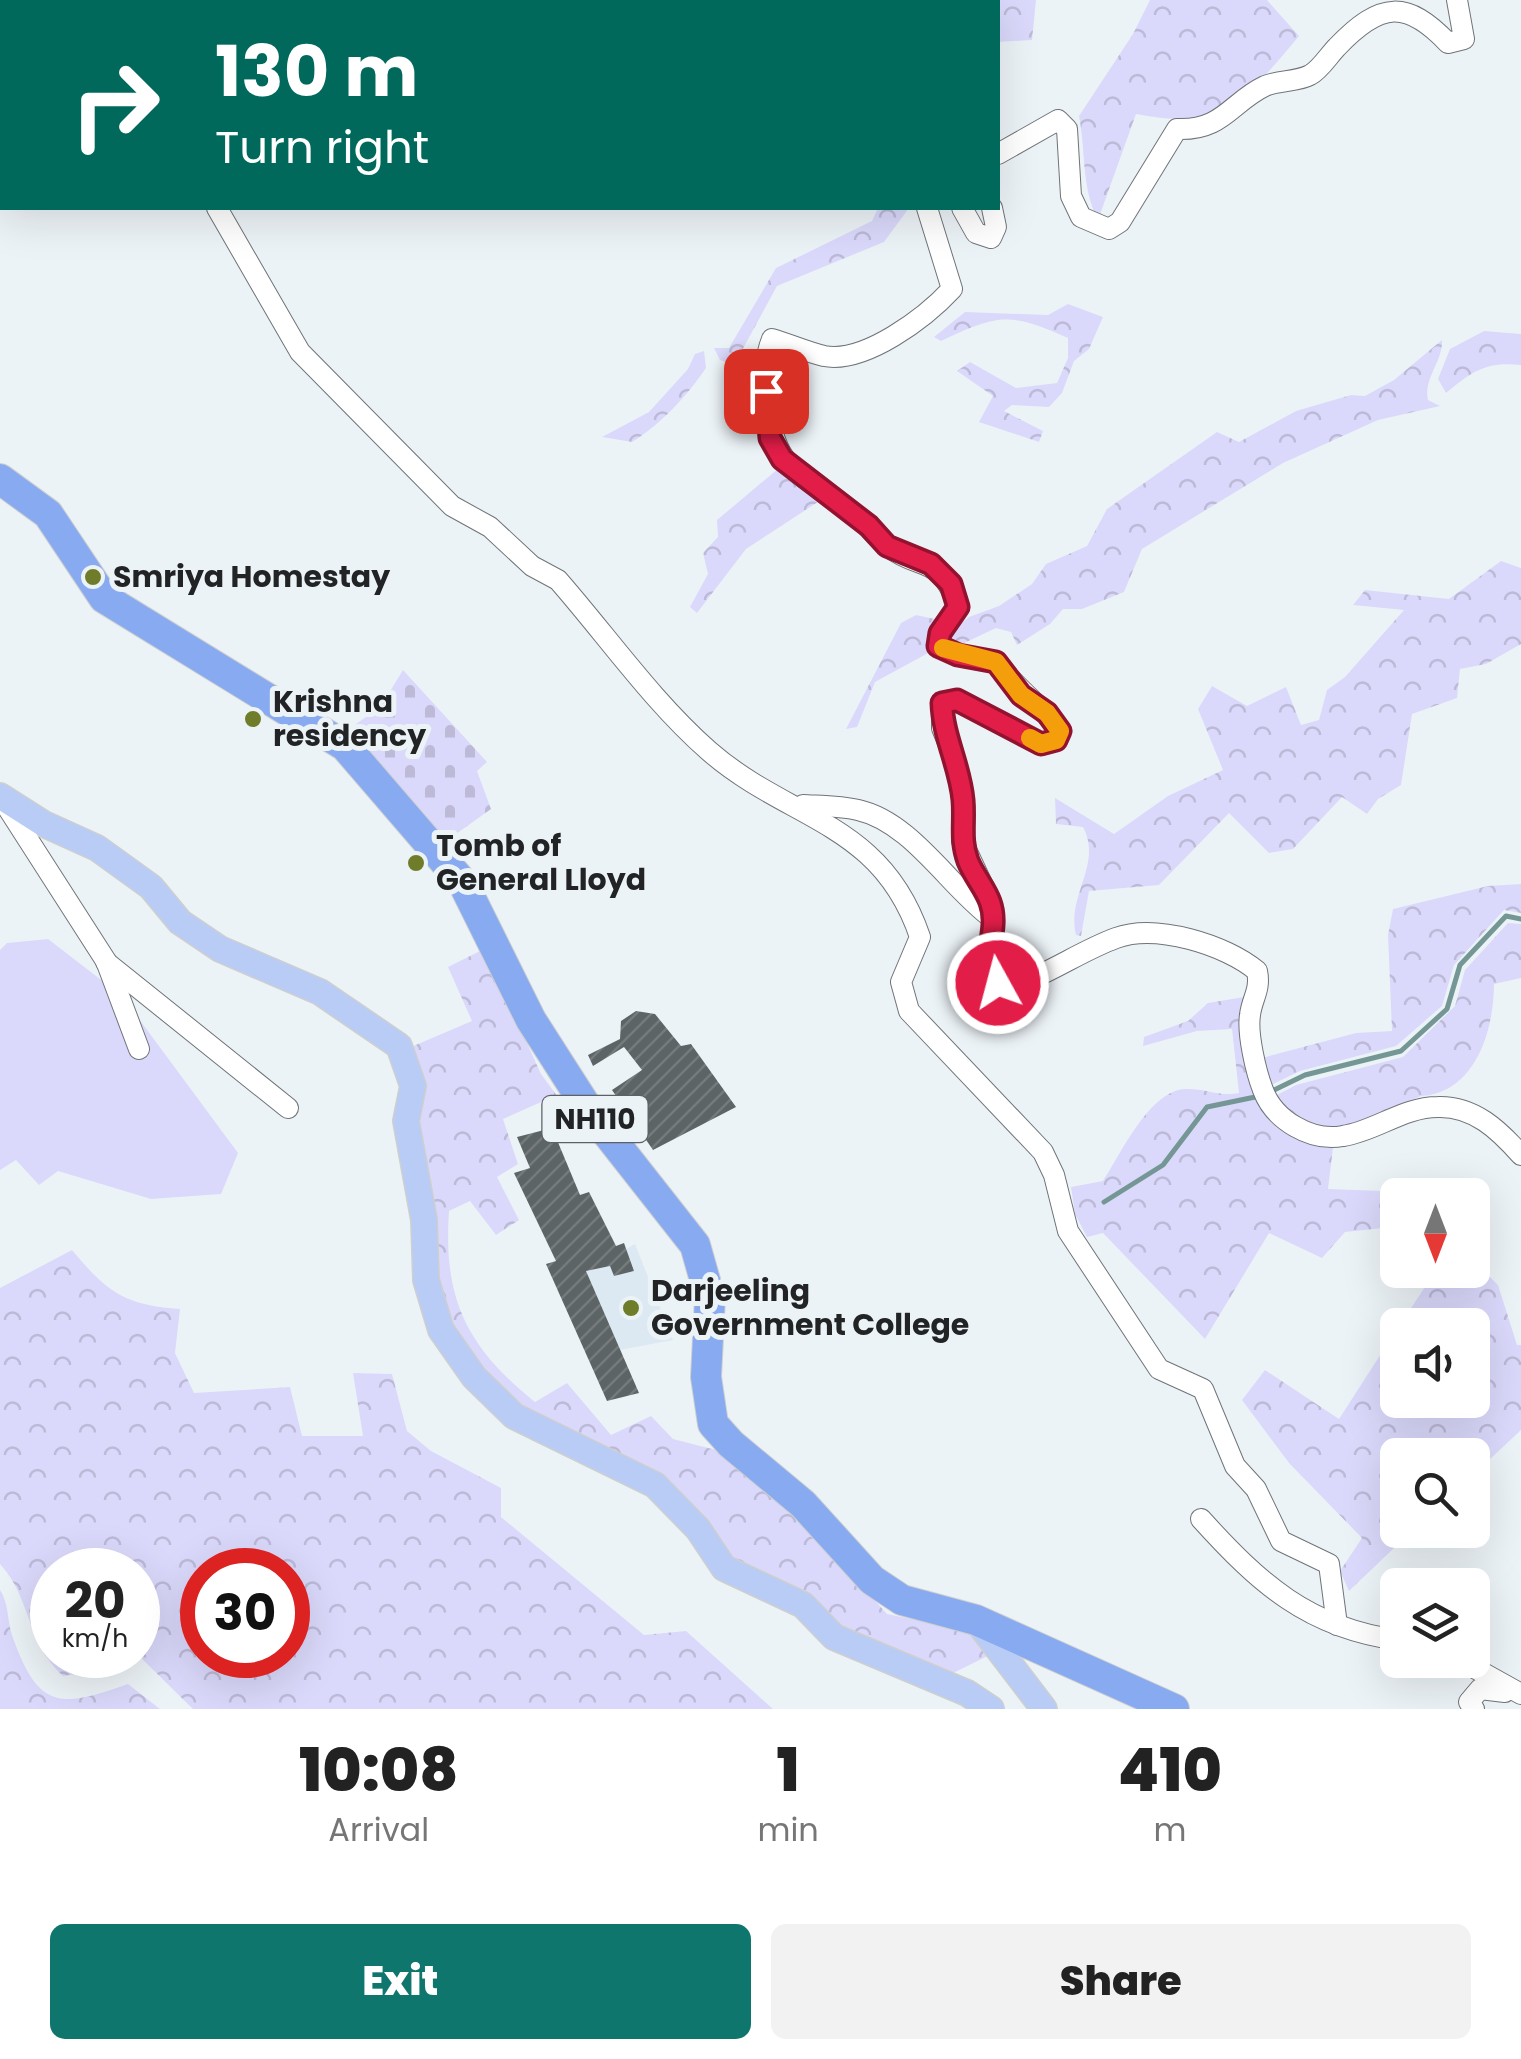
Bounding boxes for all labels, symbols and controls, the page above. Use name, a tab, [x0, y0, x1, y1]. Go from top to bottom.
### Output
text: 130 m	[215, 22, 418, 121]
icon: right	[50, 40, 180, 170]
text: Turn right	[215, 116, 429, 179]
pin	[724, 349, 809, 434]
icon: arrive	[739, 364, 794, 419]
place label: Smriya Homestay	[113, 555, 390, 598]
marker: Smriya Homestay	[82, 566, 104, 588]
place label: Krishna residency	[273, 680, 426, 757]
marker: Krishna residency	[242, 708, 264, 730]
place label: Tomb of General Lloyd	[436, 824, 646, 901]
marker: Tomb of General Lloyd	[405, 852, 427, 874]
position arrow	[946, 931, 1050, 1035]
road number: NH110	[542, 1096, 648, 1142]
north arrow	[1380, 1178, 1490, 1288]
map controls	[1380, 1178, 1490, 1678]
place label: Darjeeling Government College	[651, 1269, 969, 1346]
marker: Darjeeling Government College	[620, 1297, 642, 1319]
button: sound	[1380, 1308, 1490, 1418]
button: search	[1380, 1438, 1490, 1548]
speed limit sign: 30	[180, 1548, 310, 1678]
text: 20	[64, 1565, 126, 1636]
button: layers	[1380, 1568, 1490, 1678]
text: km/h	[62, 1621, 128, 1656]
text: 10:08	[299, 1728, 458, 1812]
text: 1	[777, 1728, 800, 1812]
text: 410	[1118, 1728, 1222, 1812]
text: Arrival	[328, 1807, 429, 1852]
text: min	[757, 1807, 819, 1852]
text: m	[1153, 1807, 1186, 1852]
button: Exit	[50, 1924, 751, 2039]
button: Share	[771, 1924, 1471, 2039]

